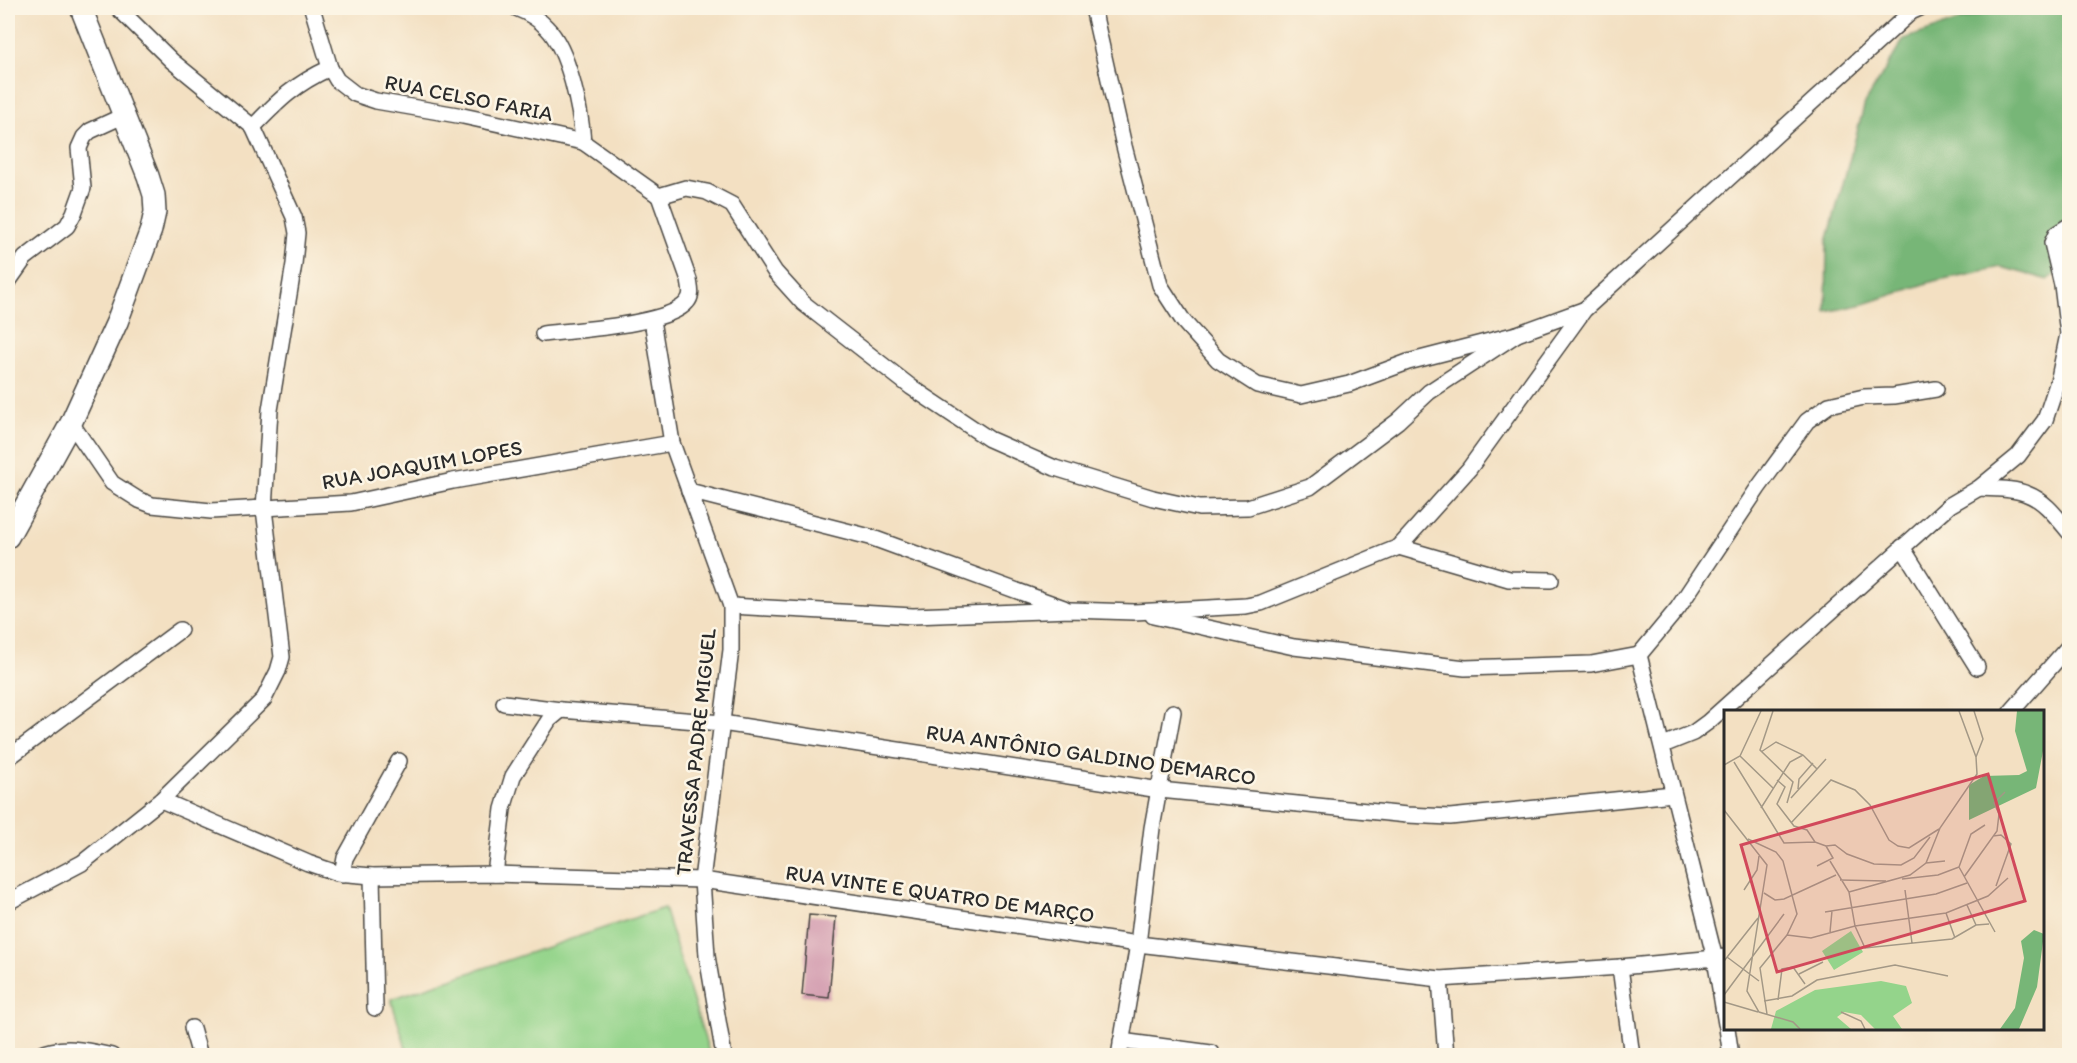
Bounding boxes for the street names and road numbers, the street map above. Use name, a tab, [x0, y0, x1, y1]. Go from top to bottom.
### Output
street label: RUA CELSO FARIA	[383, 69, 556, 126]
street label: RUA JOAQUIM LOPES	[320, 435, 524, 494]
street label: TRAVESSA PADRE MIGUEL	[670, 627, 721, 877]
street label: RUA ANTÔNIO GALDINO DEMARCO	[925, 719, 1258, 790]
street label: RUA VINTE E QUATRO DE MARÇO	[784, 859, 1096, 928]

